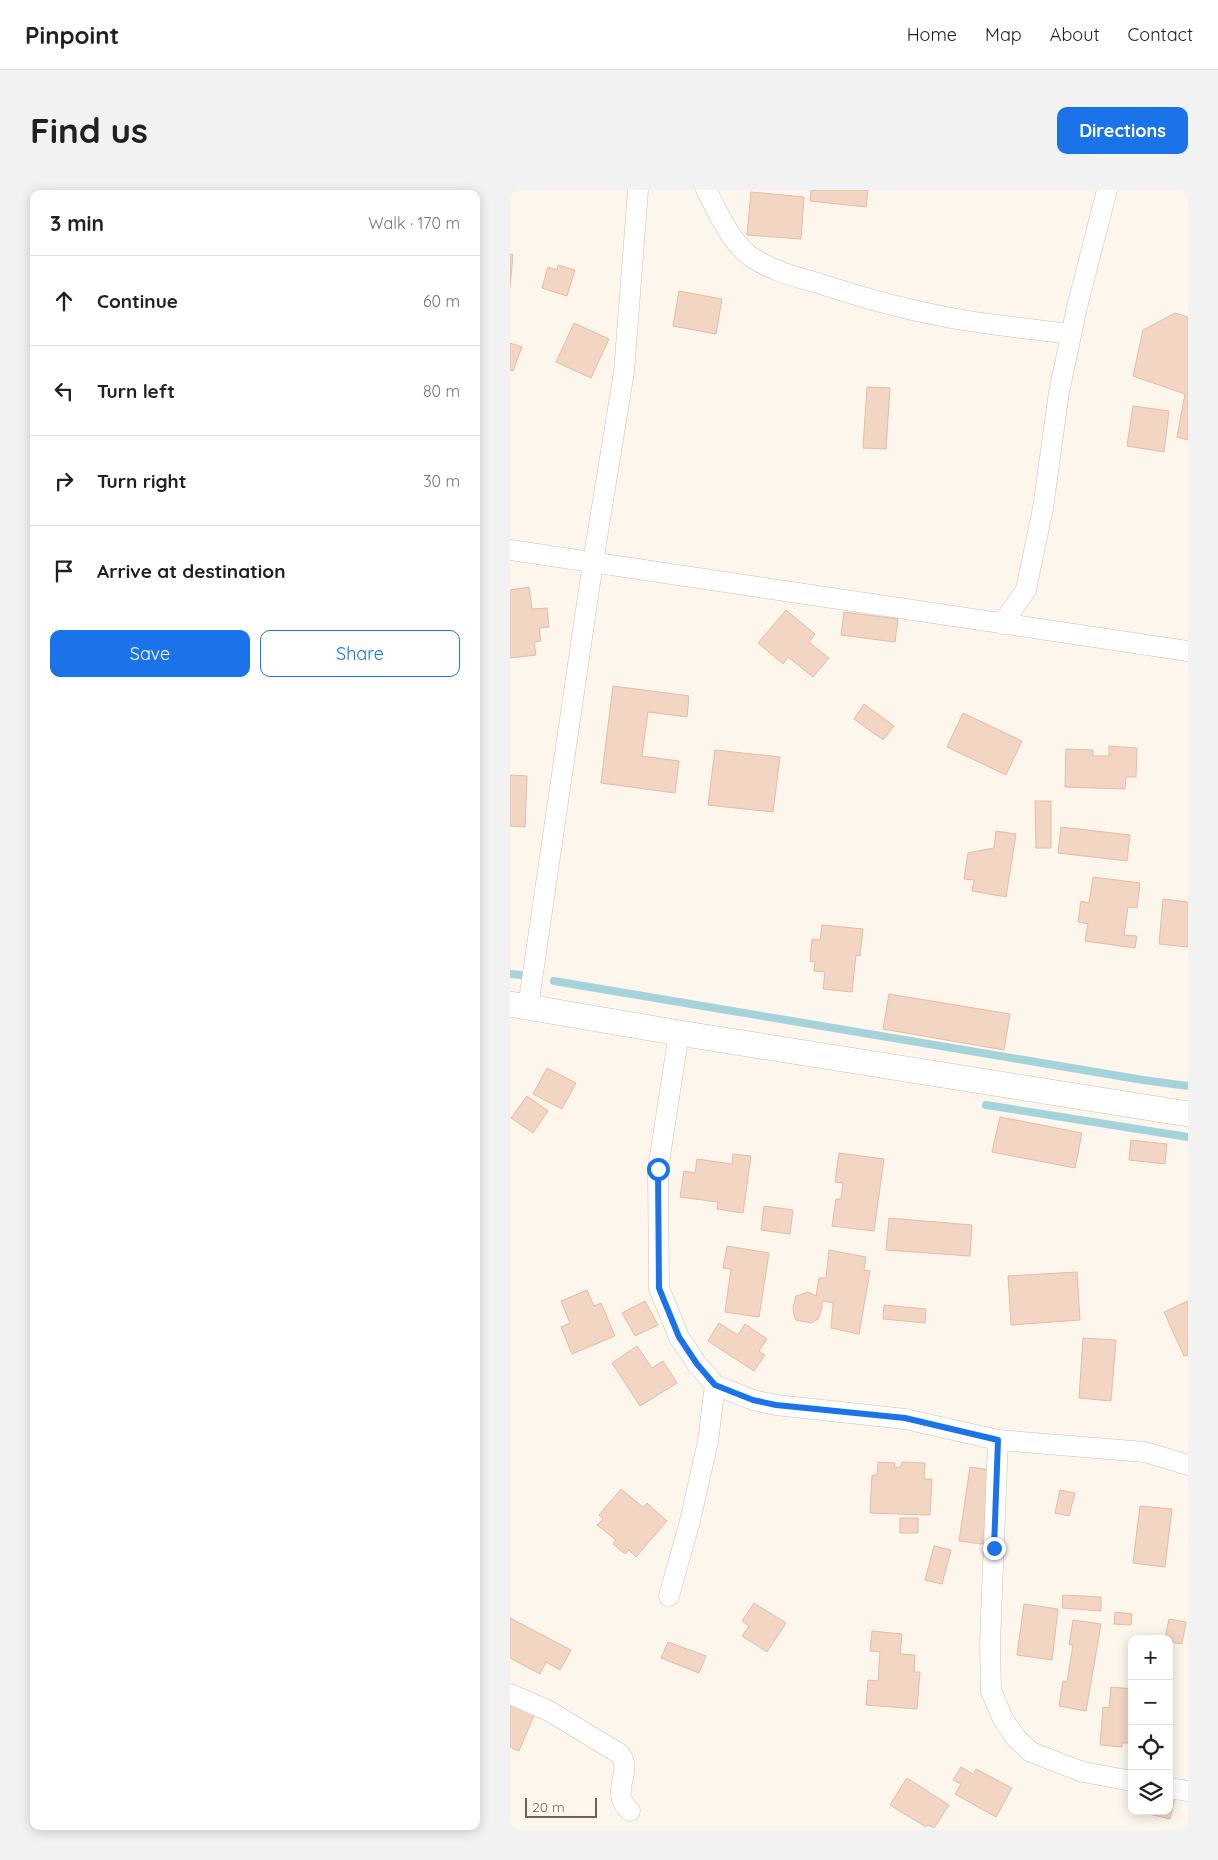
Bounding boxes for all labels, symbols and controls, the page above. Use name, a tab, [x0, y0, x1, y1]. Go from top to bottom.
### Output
text: Pinpoint	[25, 20, 119, 50]
text: Home	[907, 23, 957, 46]
text: Map	[985, 23, 1022, 46]
text: About	[1050, 23, 1100, 46]
text: Contact	[1128, 23, 1193, 46]
button: Directions	[1057, 107, 1188, 154]
text: Find us	[30, 108, 148, 152]
text: 3 min	[50, 210, 104, 236]
text: Walk · 170 m	[368, 213, 460, 233]
icon: ahead	[50, 287, 78, 315]
text: Continue	[97, 289, 178, 313]
text: 60 m	[423, 291, 460, 311]
icon: left	[50, 377, 78, 405]
text: Turn left	[97, 379, 175, 403]
text: 80 m	[423, 381, 460, 401]
icon: right	[50, 467, 78, 495]
text: Turn right	[97, 469, 186, 493]
text: 30 m	[423, 471, 460, 491]
icon: arrive	[50, 557, 78, 585]
text: Arrive at destination	[97, 559, 286, 583]
button: Save	[50, 630, 250, 677]
button: Share	[260, 630, 460, 677]
route start	[647, 1158, 670, 1181]
route end	[983, 1537, 1006, 1560]
map controls	[1128, 1635, 1173, 1815]
button: +	[1128, 1635, 1173, 1680]
button: −	[1128, 1680, 1173, 1725]
button: locate	[1128, 1725, 1173, 1770]
button: layers	[1128, 1770, 1173, 1815]
scale bar	[525, 1795, 598, 1818]
text: 20 m	[532, 1798, 565, 1816]

